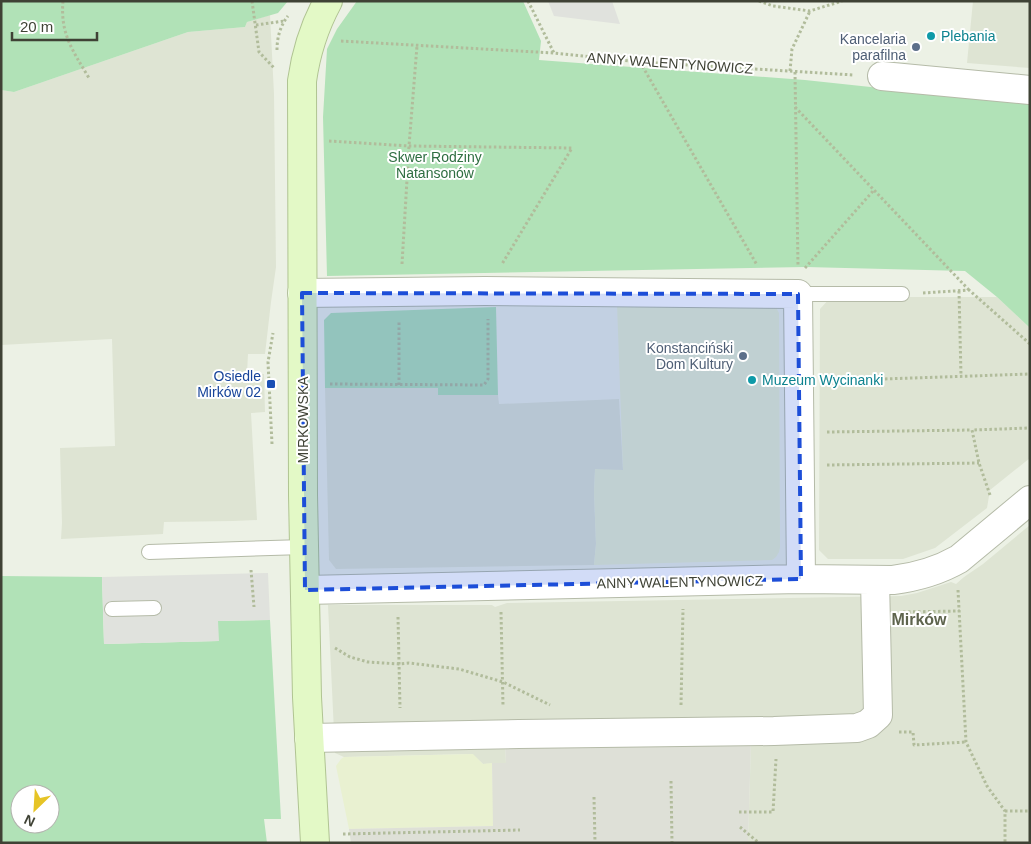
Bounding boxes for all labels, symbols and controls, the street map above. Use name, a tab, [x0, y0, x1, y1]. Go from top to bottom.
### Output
scale bar	[12, 10, 98, 42]
text: 20 m	[20, 18, 53, 35]
place label: Plebania	[941, 28, 996, 44]
marker: Plebania	[925, 30, 937, 42]
place label: Kancelaria parafilna	[840, 31, 906, 63]
marker: Kancelaria parafilna	[910, 41, 922, 53]
street label: ANNY WALENTYNOWICZ	[586, 49, 754, 77]
park label: Skwer Rodziny Natansonów	[388, 149, 482, 181]
place label: Konstanciński Dom Kultury	[647, 340, 733, 372]
marker: Konstanciński Dom Kultury	[737, 350, 749, 362]
place label: Osiedle Mirków 02	[197, 368, 261, 400]
place label: Muzeum Wycinanki	[762, 372, 883, 388]
marker: Muzeum Wycinanki	[746, 374, 758, 386]
street label: MIRKOWSKA	[295, 376, 311, 464]
marker: Osiedle Mirków 02	[265, 378, 277, 390]
street label: ANNY WALENTYNOWICZ	[597, 573, 764, 591]
district label: Mirków	[891, 611, 947, 628]
north arrow	[10, 784, 60, 834]
text: N	[22, 811, 37, 830]

